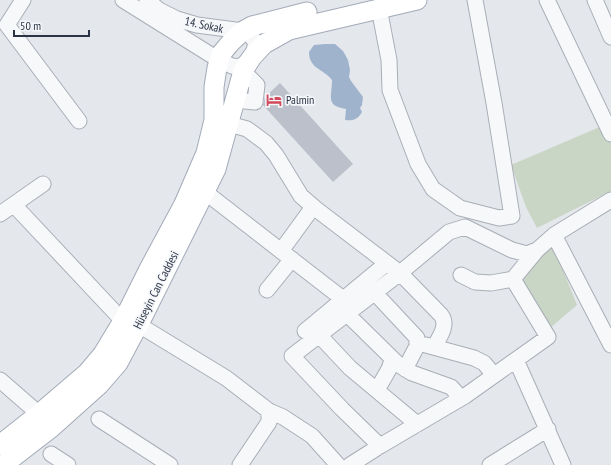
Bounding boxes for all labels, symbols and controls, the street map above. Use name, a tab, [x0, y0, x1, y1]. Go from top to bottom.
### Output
scale bar	[14, 12, 89, 38]
street label: 14. Sokak	[183, 13, 225, 36]
text: 50 m	[20, 18, 41, 33]
hotel icon: Palmin	[265, 91, 283, 109]
place label: Palmin	[286, 92, 314, 107]
street label: Hüseyin Can Caddesi	[129, 248, 182, 331]

